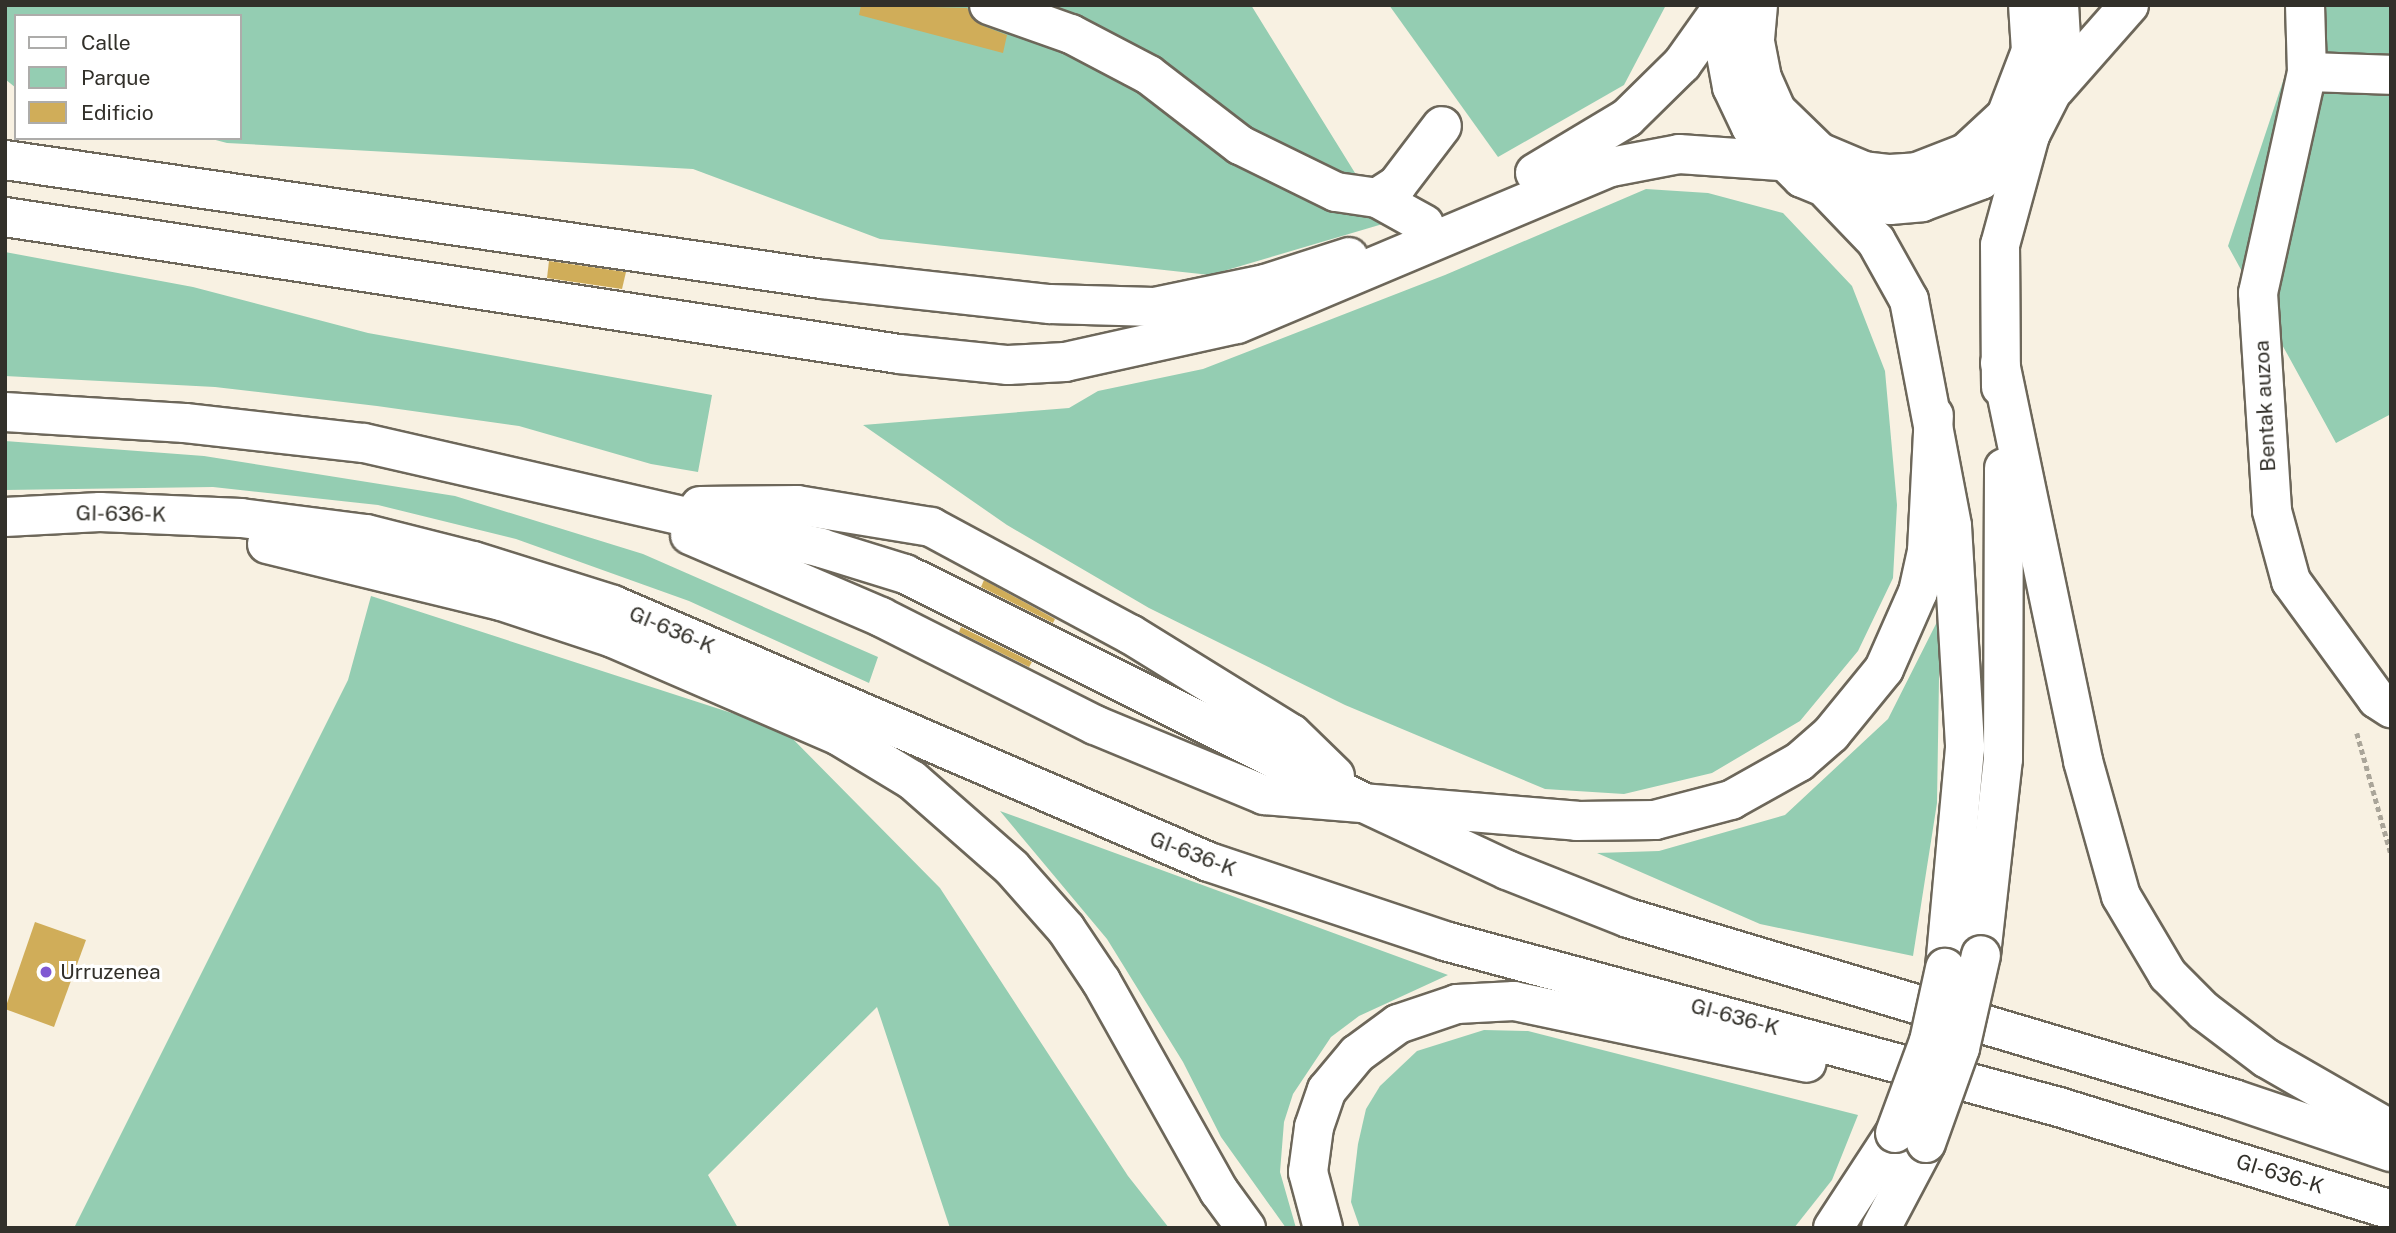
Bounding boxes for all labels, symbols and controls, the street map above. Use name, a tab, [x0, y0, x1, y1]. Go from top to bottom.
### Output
legend	[14, 14, 242, 140]
text: Calle	[81, 30, 131, 55]
text: Parque	[81, 65, 150, 90]
text: Edificio	[81, 100, 154, 125]
street label: Bentak auzoa	[2249, 340, 2281, 472]
street label: GI-636-K	[75, 501, 167, 527]
street label: GI-636-K	[625, 601, 719, 659]
street label: GI-636-K	[1146, 826, 1240, 882]
place label: Urruzenea	[60, 959, 161, 985]
marker: Urruzenea	[38, 964, 54, 980]
street label: GI-636-K	[1688, 993, 1782, 1041]
street label: GI-636-K	[2233, 1149, 2327, 1199]

